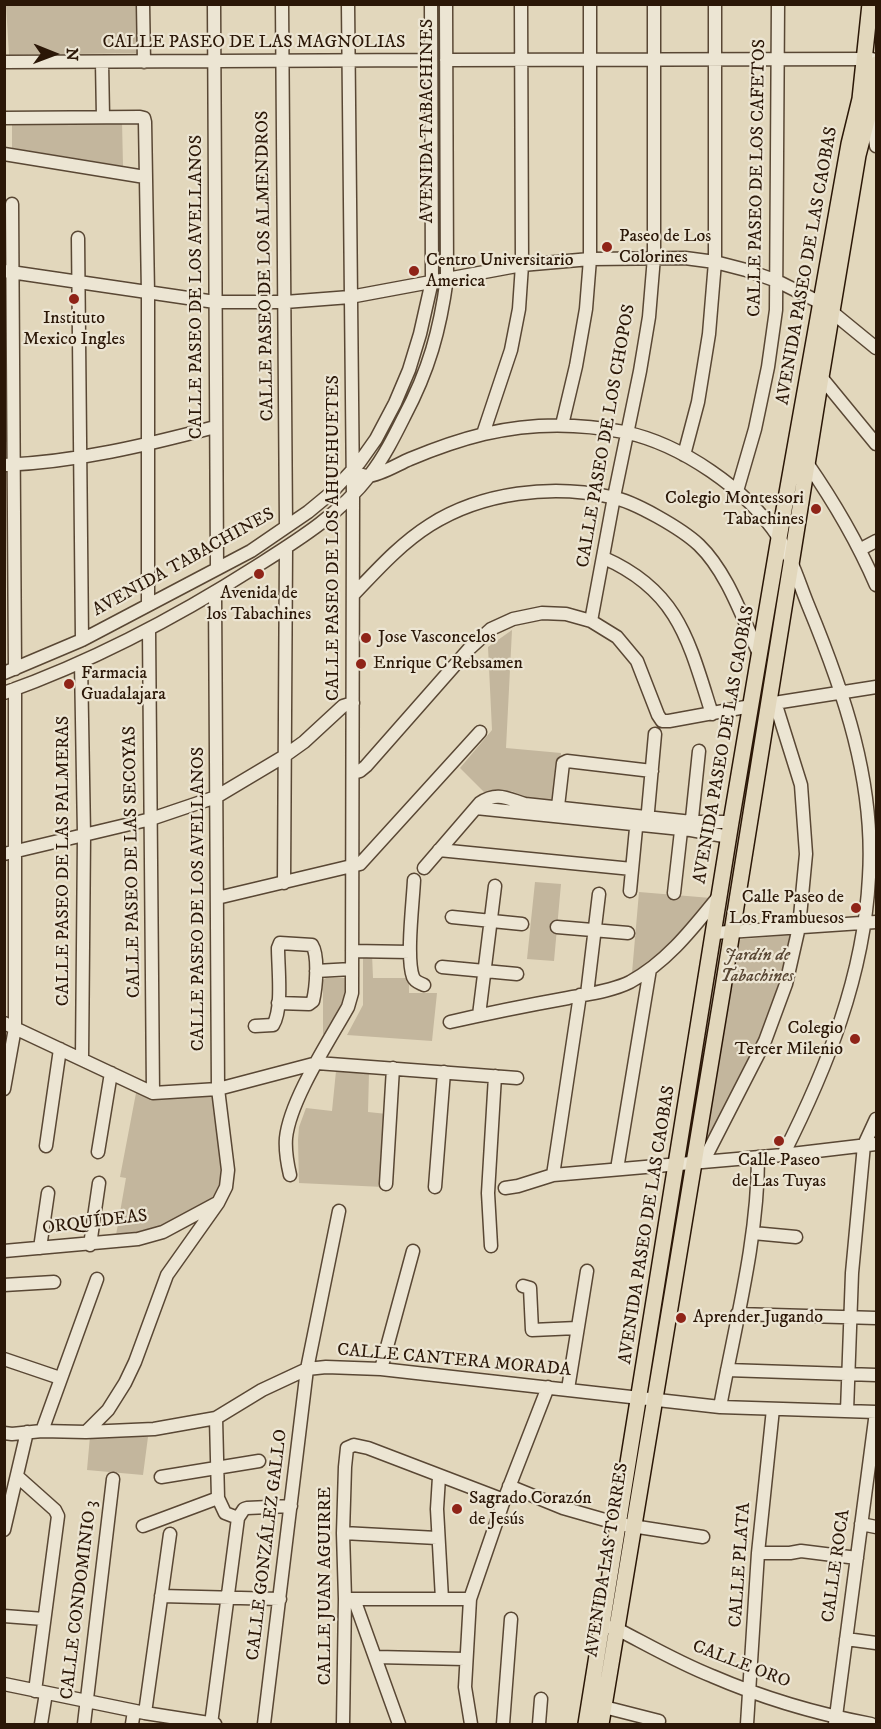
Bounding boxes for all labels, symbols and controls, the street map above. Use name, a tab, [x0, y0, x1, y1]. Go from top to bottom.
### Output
street label: AVENIDA TABACHINES	[417, 19, 439, 223]
north arrow	[24, 24, 84, 84]
street label: CALLE PASEO DE LAS MAGNOLIAS	[103, 32, 405, 54]
street label: CALLE PASEO DE LOS CAFETOS	[745, 39, 771, 317]
text: N	[62, 48, 82, 61]
street label: CALLE PASEO DE LOS ALMENDROS	[252, 110, 280, 422]
street label: AVENIDA PASEO DE LAS CAOBAS	[773, 125, 843, 407]
street label: CALLE PASEO DE LOS AVELLANOS	[186, 135, 208, 439]
place label: Paseo de Los Colorines	[619, 226, 711, 268]
marker: Paseo de Los Colorines	[600, 240, 614, 254]
place label: Centro Universitario America	[426, 250, 573, 292]
marker: Centro Universitario America	[407, 264, 421, 278]
marker: Instituto Mexico Ingles	[67, 292, 81, 306]
street label: CALLE PASEO DE LOS CHOPOS	[573, 303, 641, 569]
place label: Instituto Mexico Ingles	[23, 308, 125, 350]
street label: CALLE PASEO DE LOS AHUEHUETES	[323, 375, 345, 701]
place label: Colegio Montessori Tabachines	[665, 488, 804, 530]
marker: Colegio Montessori Tabachines	[809, 502, 823, 516]
street label: AVENIDA TABACHINES	[89, 504, 279, 622]
marker: Avenida de los Tabachines	[252, 567, 266, 581]
place label: Avenida de los Tabachines	[207, 583, 311, 626]
street label: AVENIDA PASEO DE LAS CAOBAS	[690, 604, 760, 886]
place label: Jose Vasconcelos	[378, 627, 496, 649]
marker: Jose Vasconcelos	[359, 631, 373, 645]
place label: Enrique C Rebsamen	[373, 653, 523, 675]
marker: Enrique C Rebsamen	[354, 657, 368, 671]
place label: Farmacia Guadalajara	[81, 663, 166, 706]
marker: Farmacia Guadalajara	[62, 677, 76, 691]
street label: CALLE PASEO DE LAS PALMERAS	[53, 716, 75, 1006]
street label: CALLE PASEO DE LAS SECOYAS	[120, 726, 146, 998]
street label: CALLE PASEO DE LOS AVELLANOS	[188, 747, 210, 1051]
place label: Calle Paseo de Los Frambuesos	[729, 887, 844, 930]
marker: Calle Paseo de Los Frambuesos	[849, 901, 863, 915]
park label: Jardín de Tabachines	[720, 945, 794, 988]
place label: Colegio Tercer Milenio	[735, 1018, 843, 1060]
marker: Colegio Tercer Milenio	[848, 1032, 862, 1046]
street label: AVENIDA PASEO DE LAS CAOBAS	[615, 1084, 681, 1366]
marker: Calle Paseo de Las Tuyas	[772, 1134, 786, 1148]
place label: Calle Paseo de Las Tuyas	[732, 1150, 826, 1192]
street label: ORQUÍDEAS	[41, 1206, 149, 1240]
place label: Aprender Jugando	[693, 1307, 823, 1329]
marker: Aprender Jugando	[674, 1311, 688, 1325]
street label: CALLE CANTERA MORADA	[336, 1340, 572, 1382]
street label: CALLE GONZÁLEZ GALLO	[243, 1428, 293, 1662]
street label: AVENIDA LAS TORRES	[582, 1461, 634, 1659]
street label: CALLE JUAN AGUIRRE	[315, 1487, 337, 1685]
place label: Sagrado Corazón de Jesús	[469, 1488, 592, 1530]
street label: CALLE CONDOMINIO 3	[57, 1499, 103, 1701]
marker: Sagrado Corazón de Jesús	[450, 1502, 464, 1516]
street label: CALLE PLATA	[726, 1502, 756, 1628]
street label: CALLE ROCA	[818, 1508, 856, 1624]
street label: CALLE ORO	[689, 1636, 793, 1694]

